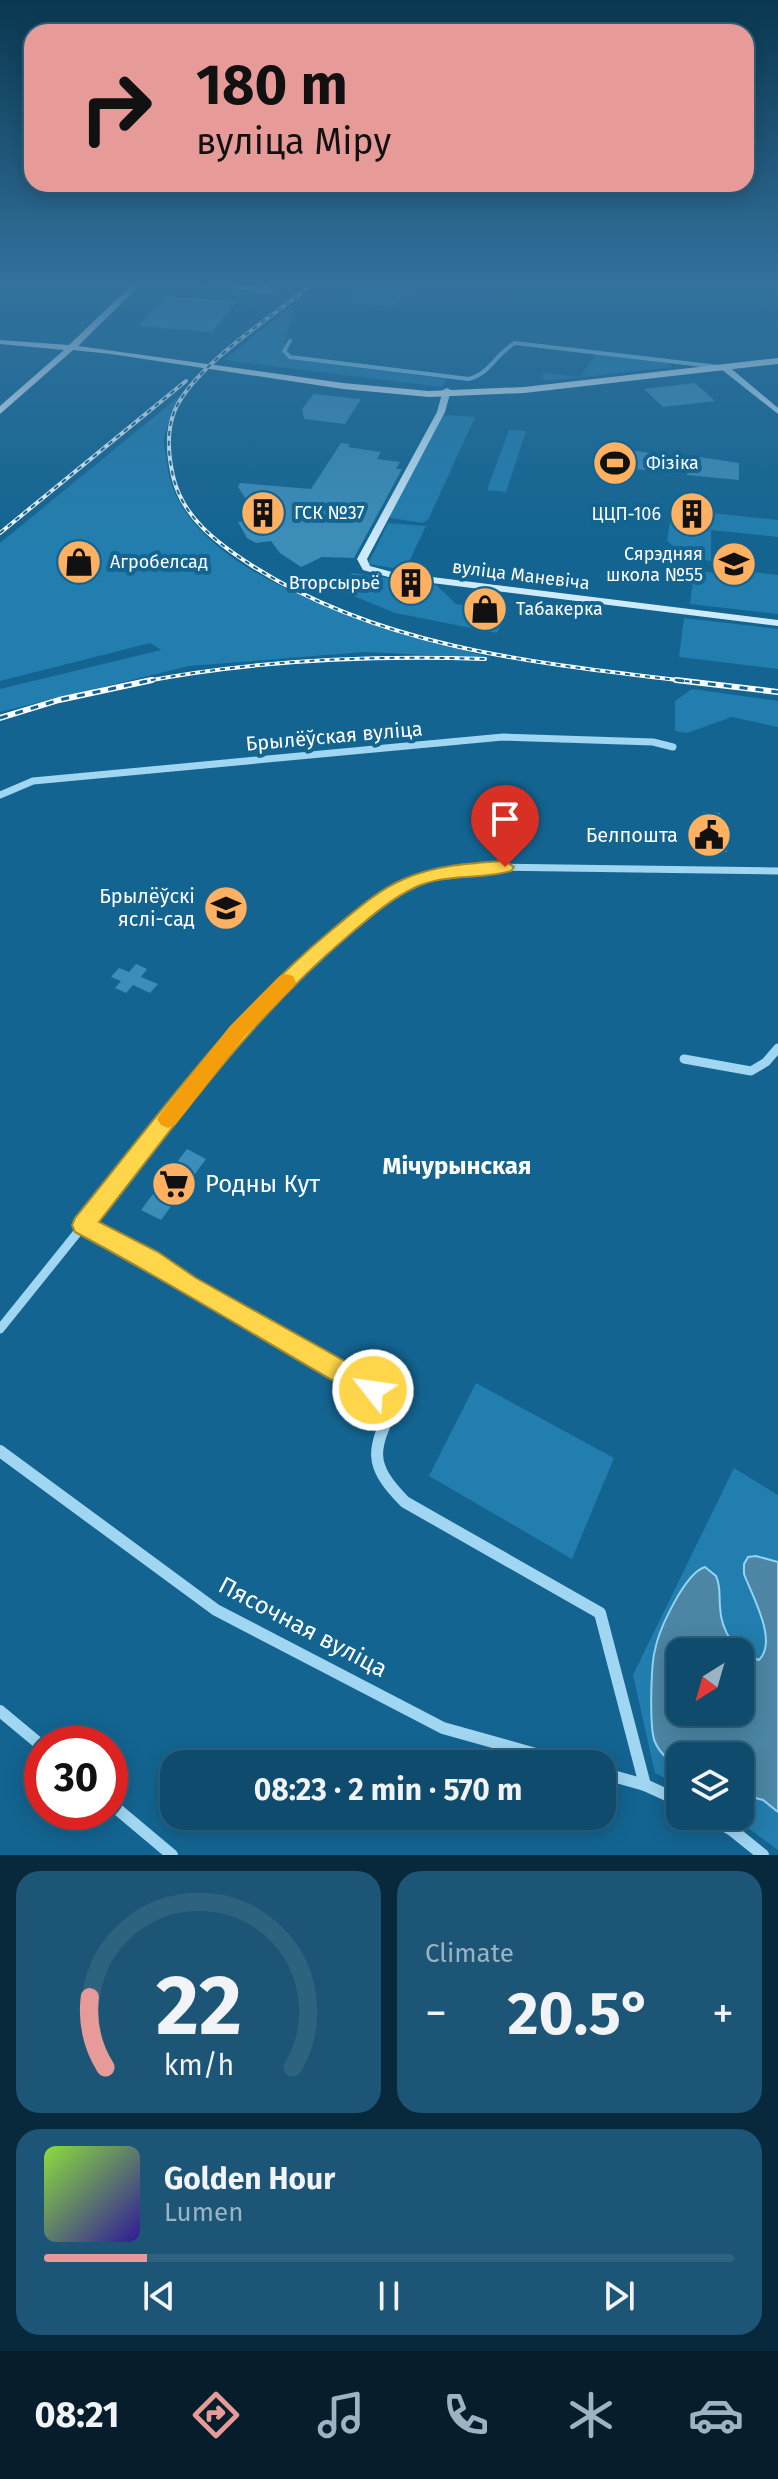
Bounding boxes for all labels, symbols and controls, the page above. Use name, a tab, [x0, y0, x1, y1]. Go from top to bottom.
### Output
text: 180 m	[196, 52, 348, 119]
icon: right	[64, 56, 168, 160]
text: вуліца Міру	[196, 120, 391, 164]
sports icon: Фізіка	[591, 439, 639, 487]
place label: Фізіка	[646, 452, 699, 474]
building icon: ГСК №37	[239, 489, 287, 537]
building icon: ЦЦП-106	[668, 490, 716, 538]
place label: ГСК №37	[294, 502, 365, 524]
place label: ЦЦП-106	[591, 503, 661, 525]
shop icon: Агробелсад	[55, 538, 103, 586]
school or university icon: Сярэдняя школа №55	[710, 540, 758, 588]
place label: Сярэдняя школа №55	[606, 543, 703, 586]
place label: Агробелсад	[110, 551, 208, 573]
street label: вуліца Маневіча	[451, 556, 591, 594]
building icon: Вторсырьё	[387, 559, 435, 607]
place label: Вторсырьё	[289, 572, 380, 594]
shop icon: Табакерка	[461, 585, 509, 633]
place label: Табакерка	[516, 598, 603, 620]
street label: Брылёўская вуліца	[245, 716, 423, 756]
pin	[471, 785, 539, 867]
icon: arrive	[483, 797, 527, 841]
public building icon: Белпошта	[685, 811, 733, 859]
place label: Белпошта	[586, 823, 678, 847]
place label: Брылёўскі яслі-сад	[99, 884, 195, 931]
school or university icon: Брылёўскі яслі-сад	[202, 884, 250, 932]
district label: Мічурынская	[383, 1152, 531, 1180]
supermarket icon: Родны Кут	[150, 1160, 198, 1208]
place label: Родны Кут	[205, 1170, 320, 1198]
position arrow	[331, 1348, 415, 1432]
street label: Пясочная вуліца	[214, 1571, 392, 1683]
north arrow	[666, 1638, 754, 1726]
map controls	[666, 1638, 754, 1830]
speed limit sign: 30	[24, 1726, 128, 1830]
button: layers	[666, 1742, 754, 1830]
text: 08:23 · 2 min · 570 m	[254, 1772, 522, 1808]
text: Climate	[425, 1938, 514, 1969]
text: 22	[155, 1956, 242, 2056]
text: 20.5°	[508, 1978, 651, 2050]
text: −	[425, 1987, 447, 2040]
text: +	[712, 1987, 734, 2040]
text: km/h	[163, 2048, 234, 2083]
text: Golden Hour	[164, 2161, 335, 2197]
text: Lumen	[164, 2197, 243, 2228]
icon: previous	[137, 2274, 181, 2318]
icon: pause	[367, 2274, 411, 2318]
icon: next	[597, 2274, 641, 2318]
icon: directions	[188, 2387, 244, 2443]
icon: music	[313, 2387, 369, 2443]
icon: phone	[438, 2387, 494, 2443]
icon: climate	[563, 2387, 619, 2443]
icon: car	[688, 2387, 744, 2443]
text: 08:21	[34, 2393, 120, 2437]

